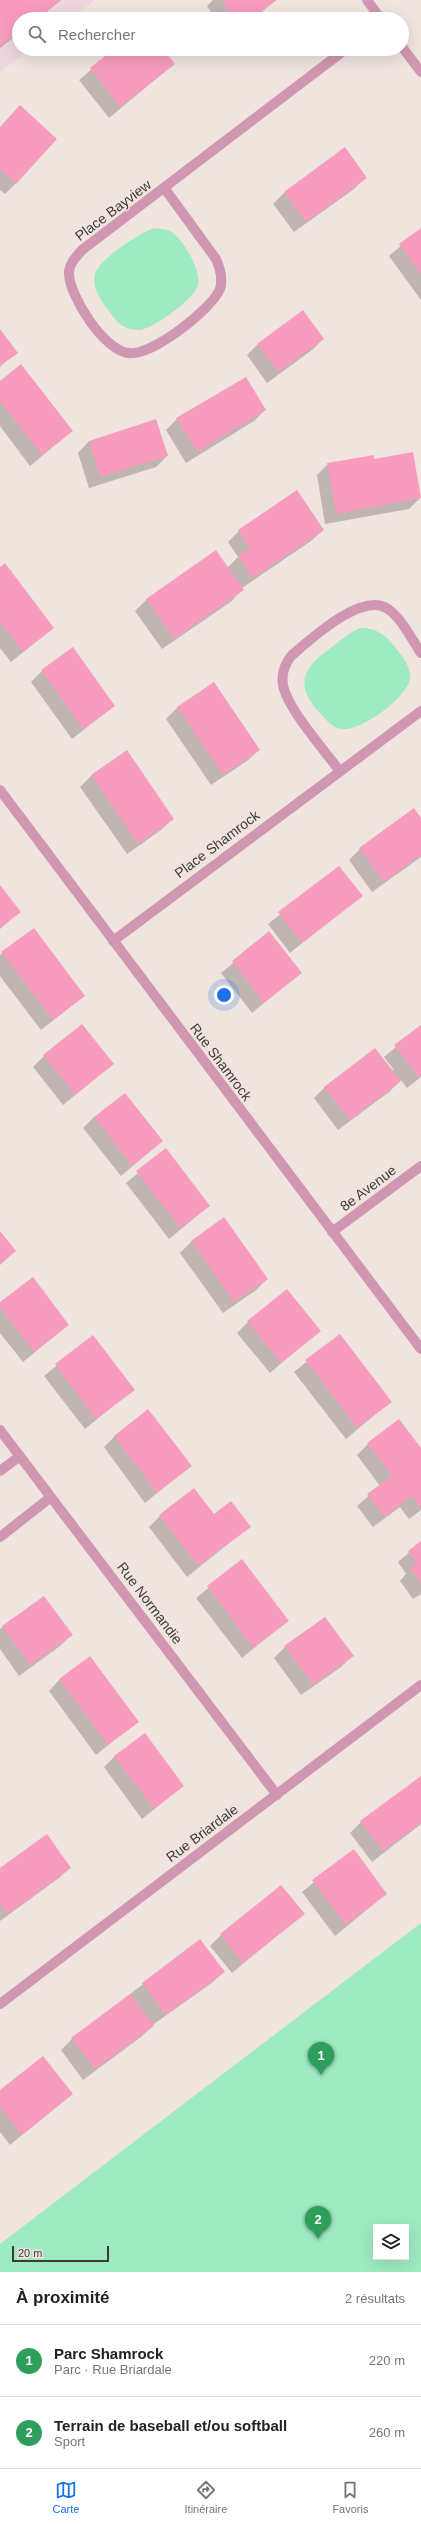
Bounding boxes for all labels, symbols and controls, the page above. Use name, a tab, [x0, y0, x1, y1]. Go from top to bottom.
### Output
search box	[12, 12, 409, 56]
icon: search	[26, 23, 48, 45]
text: Rechercher	[58, 26, 136, 43]
street label: Place Bayview	[72, 176, 155, 244]
street label: Place Shamrock	[171, 806, 263, 881]
your location	[214, 985, 234, 1005]
street label: Rue Shamrock	[187, 1020, 256, 1105]
street label: 8e Avenue	[337, 1162, 399, 1214]
street label: Rue Normandie	[114, 1559, 186, 1647]
street label: Rue Briardale	[163, 1801, 241, 1865]
pin: 1	[308, 2042, 334, 2075]
pin: 2	[305, 2206, 331, 2239]
map controls	[373, 2224, 409, 2260]
button: layers	[373, 2224, 409, 2260]
scale bar	[12, 2244, 109, 2263]
text: 20 m	[18, 2247, 42, 2259]
text: À proximité	[16, 2288, 110, 2307]
text: 2 résultats	[345, 2291, 405, 2306]
text: Parc Shamrock	[54, 2345, 163, 2362]
text: 1	[25, 2353, 33, 2368]
text: 220 m	[369, 2353, 405, 2368]
text: Parc · Rue Briardale	[54, 2362, 172, 2377]
text: Terrain de baseball et/ou softball	[54, 2417, 287, 2434]
text: 2	[25, 2425, 33, 2440]
text: 260 m	[369, 2425, 405, 2440]
text: Sport	[54, 2434, 85, 2449]
tab: Carte	[53, 2479, 79, 2515]
tab: Itinéraire	[185, 2479, 227, 2515]
tab: Favoris	[332, 2479, 368, 2515]

